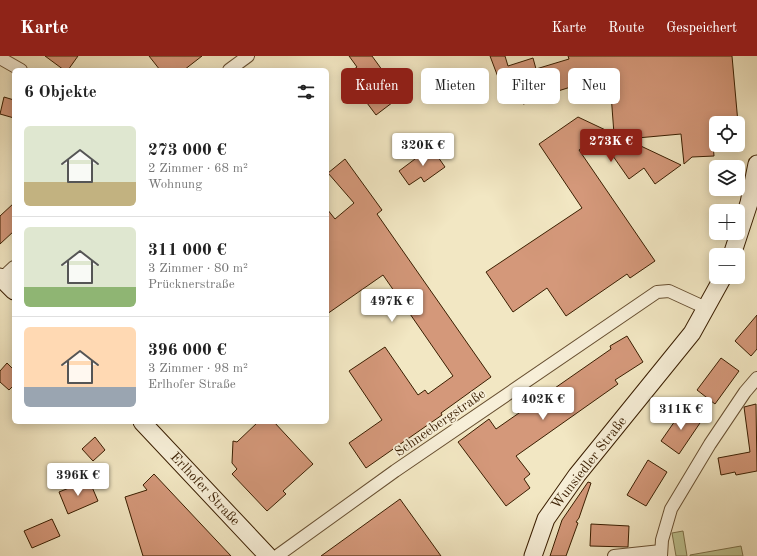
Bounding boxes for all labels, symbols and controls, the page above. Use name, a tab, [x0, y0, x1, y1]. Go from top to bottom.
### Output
text: Karte	[20, 19, 68, 38]
text: Karte	[552, 21, 586, 35]
text: Route	[608, 21, 644, 35]
text: Gespeichert	[666, 21, 737, 35]
chip: Kaufen	[341, 68, 413, 104]
chip: Mieten	[421, 68, 489, 104]
chip: Filter	[497, 68, 560, 104]
chip: Neu	[568, 68, 620, 104]
icon: filters	[295, 81, 317, 103]
text: 6 Objekte	[24, 84, 97, 101]
map controls	[709, 116, 745, 284]
button: locate	[709, 116, 745, 152]
pin: 273K €	[578, 129, 644, 163]
pin: 320K €	[390, 133, 456, 167]
text: 273K €	[589, 135, 633, 148]
text: 320K €	[401, 139, 445, 152]
icon: home	[56, 142, 104, 190]
text: 273 000 €	[148, 142, 227, 159]
button: layers	[709, 160, 745, 196]
text: 2 Zimmer · 68 m²	[148, 162, 248, 175]
text: Wohnung	[148, 178, 202, 191]
button: +	[709, 204, 745, 240]
text: 311 000 €	[148, 242, 227, 259]
icon: home	[56, 243, 104, 291]
button: −	[709, 248, 745, 284]
text: 3 Zimmer · 80 m²	[148, 262, 248, 275]
text: Prücknerstraße	[148, 278, 235, 291]
pin: 497K €	[359, 289, 425, 323]
text: 497K €	[370, 295, 414, 308]
text: 396 000 €	[148, 342, 227, 359]
icon: home	[56, 343, 104, 391]
text: 3 Zimmer · 98 m²	[148, 362, 248, 375]
text: Erlhofer Straße	[148, 378, 236, 391]
street label: Schneebergstraße	[392, 387, 488, 459]
pin: 402K €	[510, 387, 576, 421]
text: 402K €	[521, 393, 565, 406]
pin: 311K €	[648, 397, 714, 431]
text: 311K €	[659, 403, 703, 416]
street label: Wunsiedler Straße	[549, 414, 629, 512]
street label: Erlhofer Straße	[168, 450, 242, 528]
pin: 396K €	[45, 463, 111, 497]
text: 396K €	[56, 469, 100, 482]

